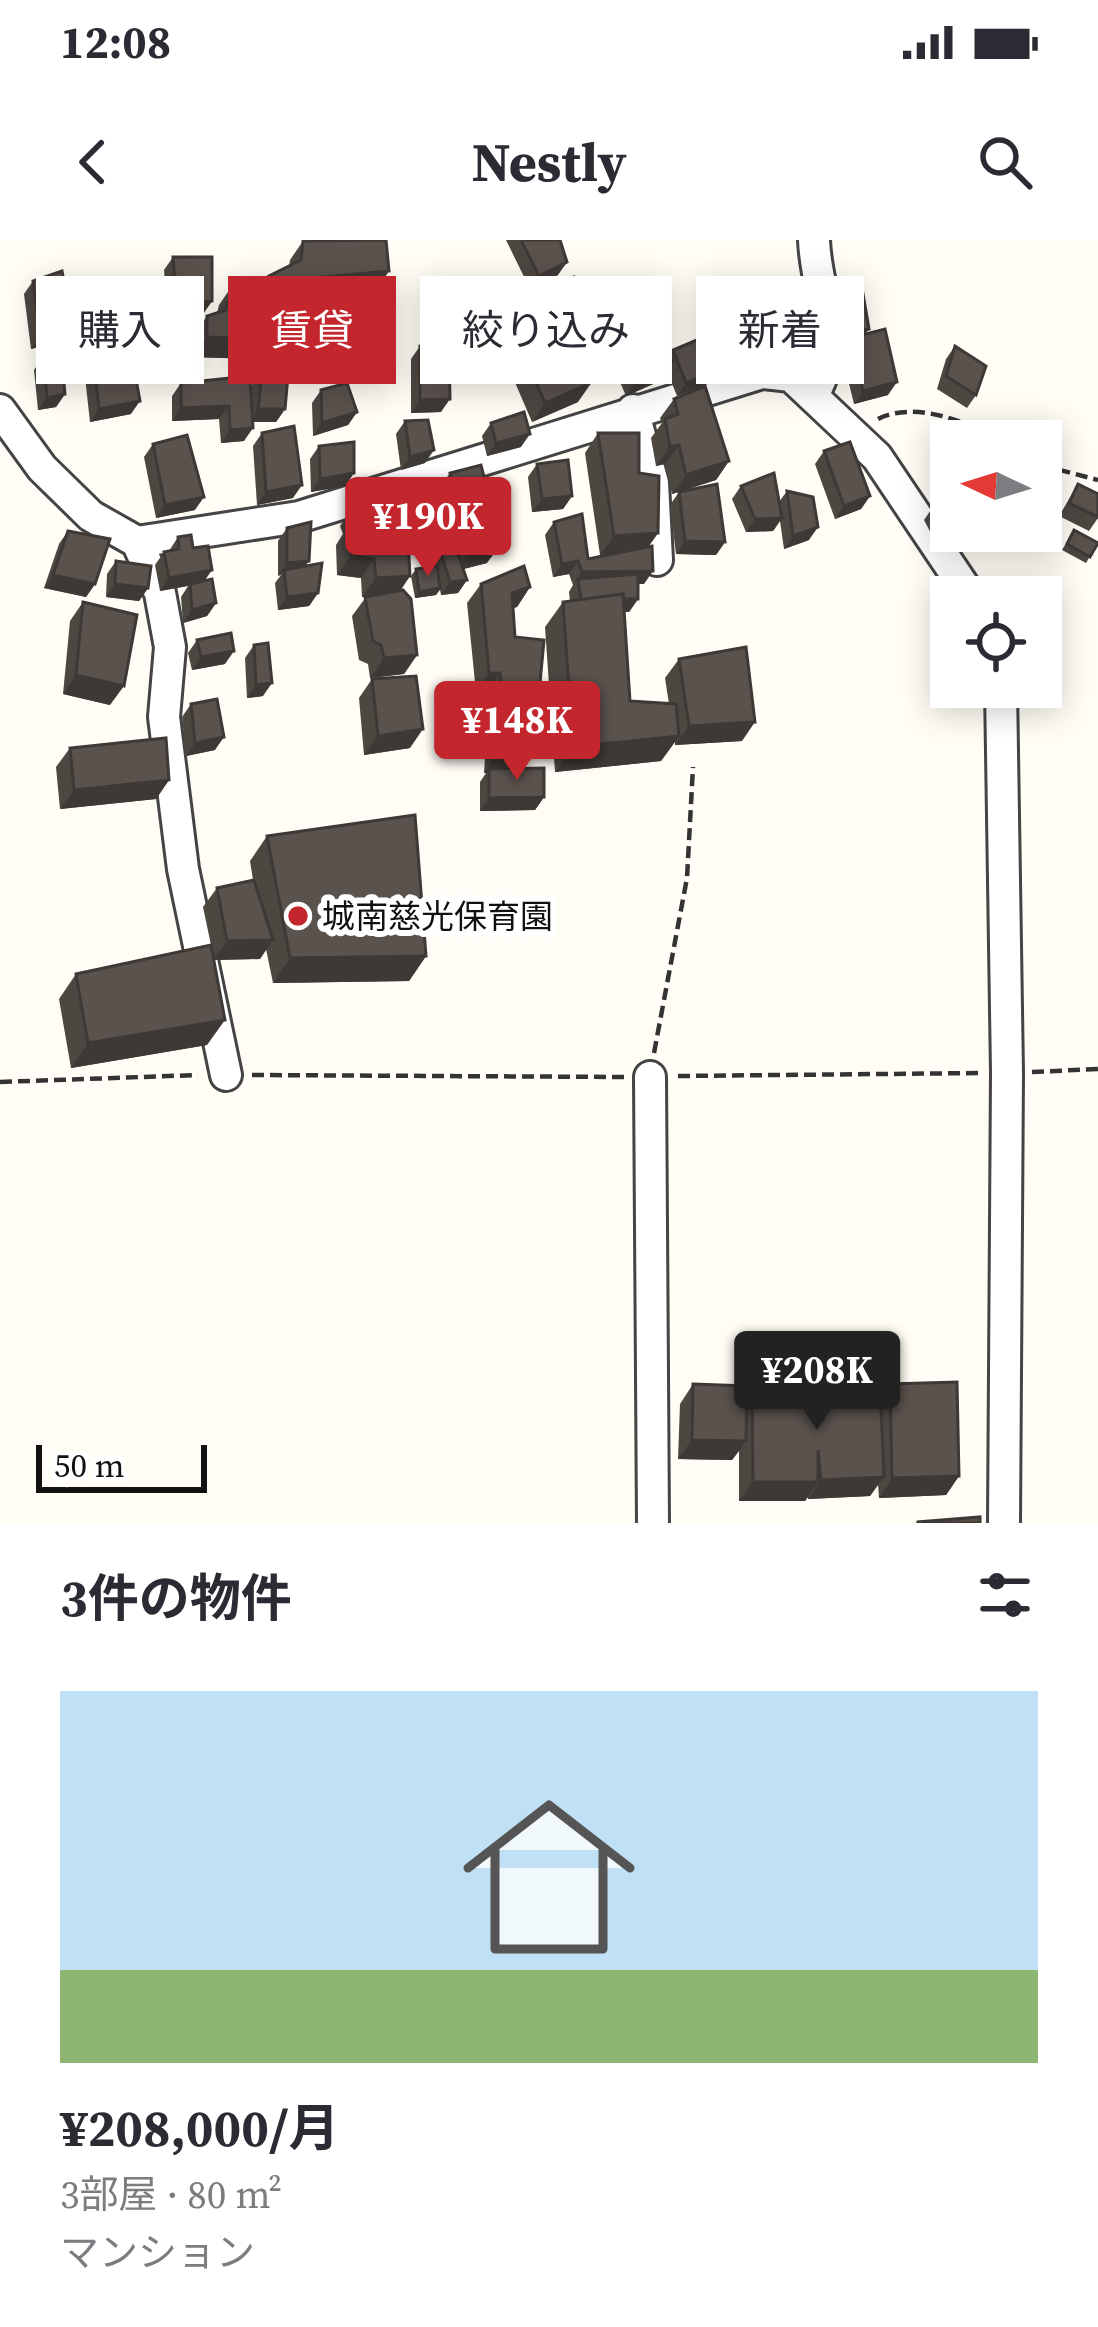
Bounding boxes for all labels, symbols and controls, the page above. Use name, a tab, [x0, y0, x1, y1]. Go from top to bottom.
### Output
text: 12:08	[60, 11, 171, 73]
text: Nestly	[472, 125, 627, 199]
icon: back	[60, 129, 126, 195]
icon: search	[972, 129, 1038, 195]
chip: 購入	[36, 276, 204, 384]
chip: 賃貸	[228, 276, 396, 384]
chip: 絞り込み	[420, 276, 672, 384]
chip: 新着	[696, 276, 864, 384]
north arrow	[930, 420, 1062, 552]
map controls	[930, 420, 1062, 708]
pin: ¥190K	[344, 477, 512, 579]
text: ¥190K	[372, 489, 484, 542]
button: locate	[930, 576, 1062, 708]
pin: ¥148K	[433, 681, 601, 783]
text: ¥148K	[461, 693, 573, 746]
place label: 城南慈光保育園	[322, 894, 553, 939]
marker: 城南慈光保育園	[285, 903, 311, 929]
pin: ¥208K	[733, 1331, 901, 1433]
text: ¥208K	[761, 1343, 873, 1396]
scale bar	[36, 1439, 207, 1492]
text: 50 m	[54, 1443, 124, 1488]
icon: filters	[972, 1562, 1038, 1628]
text: 3件の物件	[60, 1563, 292, 1633]
icon: home	[441, 1769, 657, 1985]
text: ¥208,000/月	[60, 2093, 340, 2163]
text: 3部屋 · 80 m²	[60, 2168, 282, 2221]
text: マンション	[60, 2226, 255, 2279]

